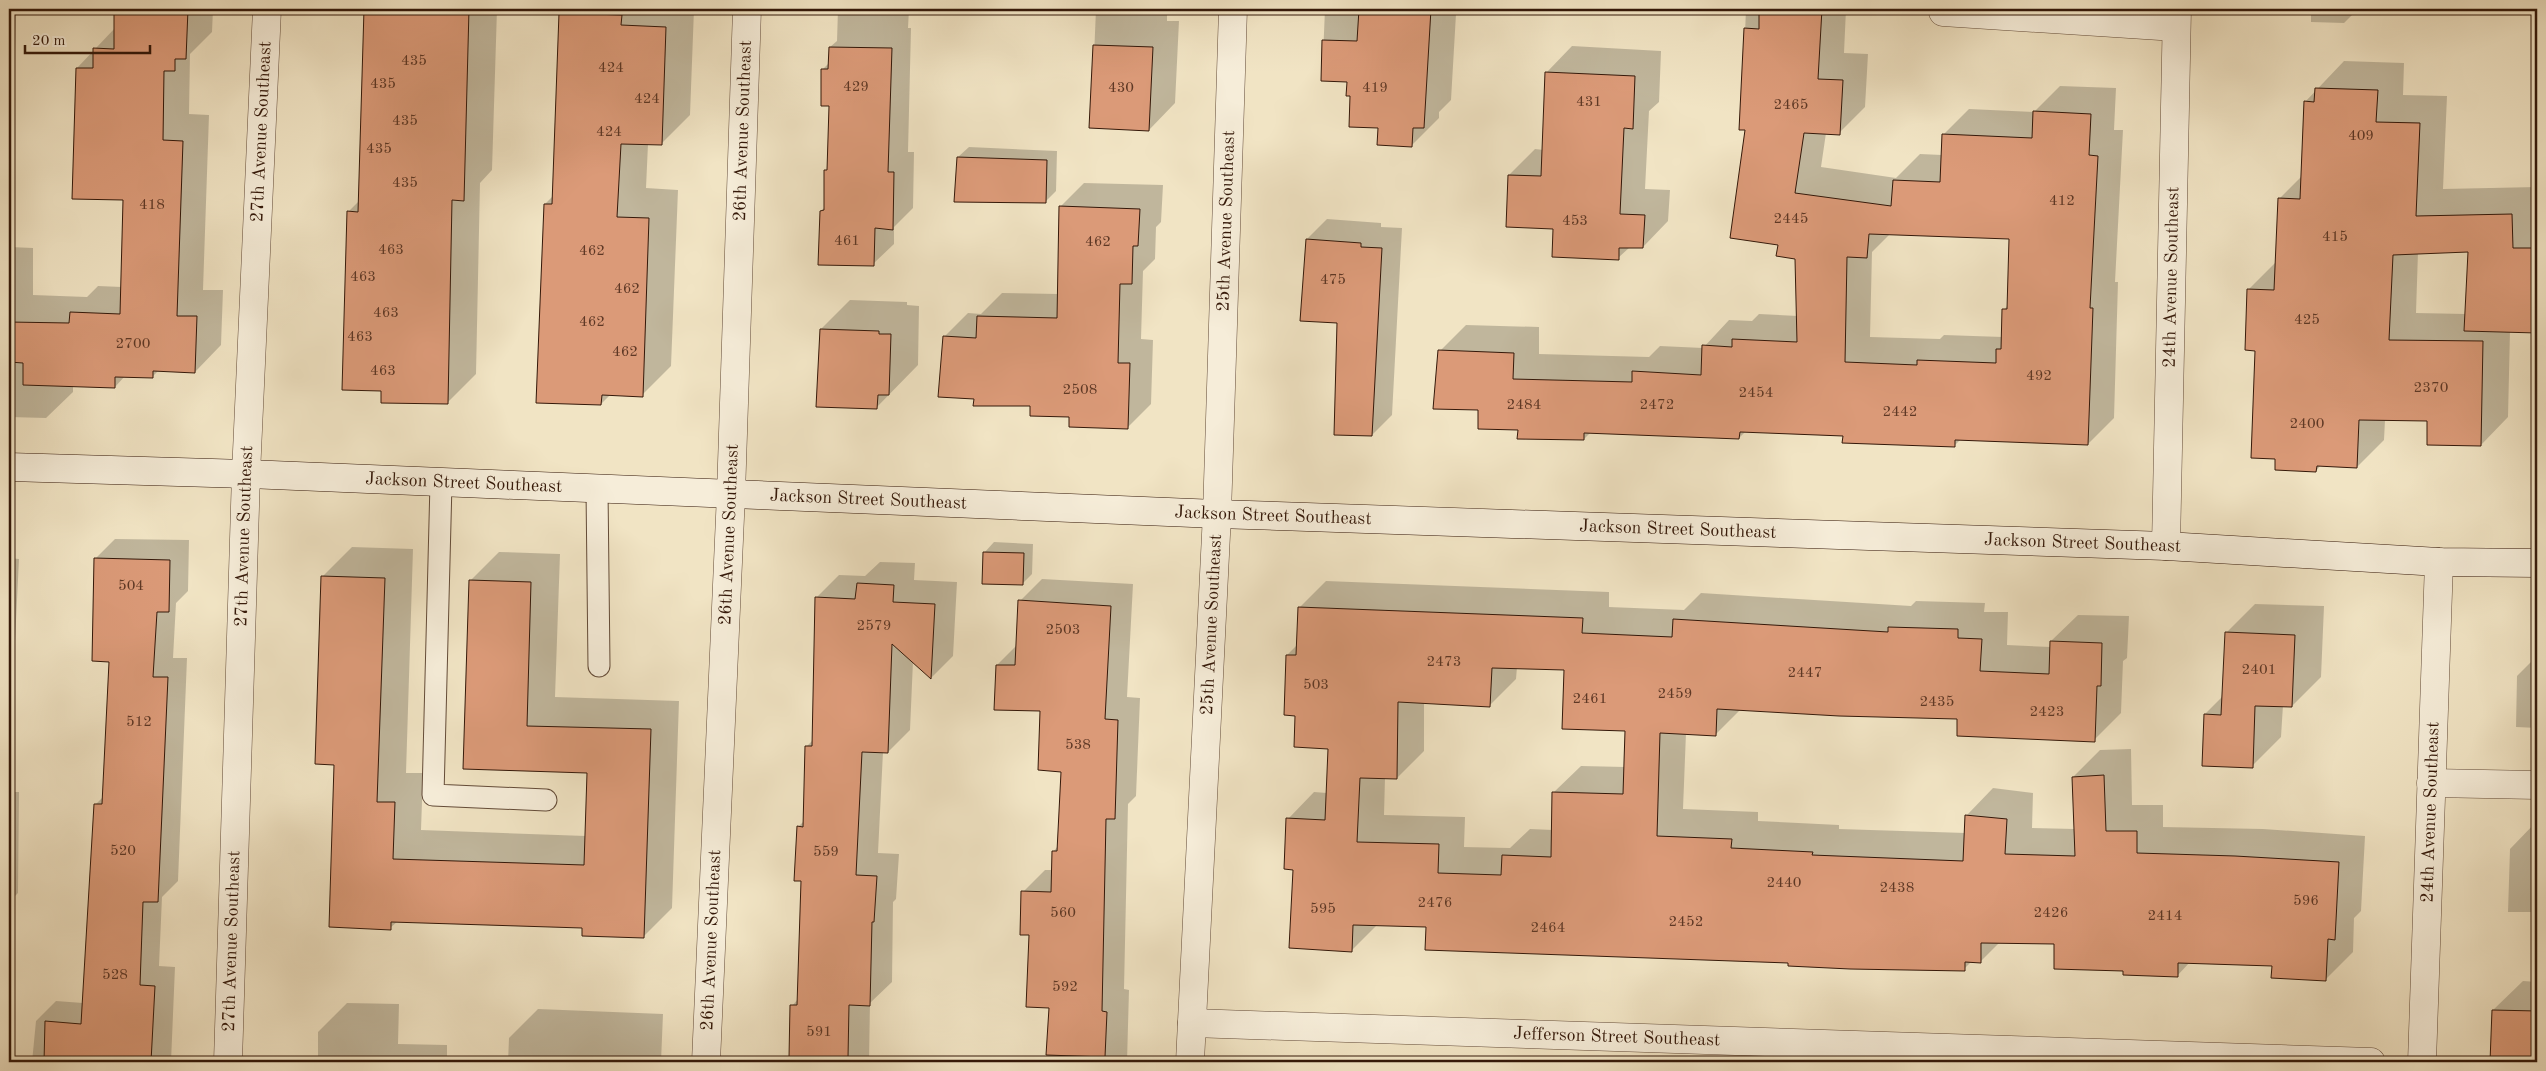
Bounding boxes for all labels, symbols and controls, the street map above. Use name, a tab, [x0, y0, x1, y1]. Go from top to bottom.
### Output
scale bar	[25, 22, 150, 54]
text: 20 m	[32, 34, 66, 49]
street label: 26th Avenue Southeast	[731, 40, 755, 222]
street label: 27th Avenue Southeast	[248, 41, 275, 223]
house number: 435	[401, 54, 427, 69]
house number: 424	[598, 61, 624, 76]
house number: 435	[370, 77, 396, 92]
house number: 429	[843, 80, 869, 95]
house number: 430	[1108, 81, 1134, 96]
house number: 419	[1362, 81, 1388, 96]
house number: 424	[634, 92, 660, 107]
house number: 431	[1576, 95, 1602, 110]
house number: 2465	[1774, 98, 1808, 113]
house number: 435	[392, 114, 418, 129]
house number: 424	[596, 125, 622, 140]
house number: 409	[2348, 129, 2374, 144]
street label: 25th Avenue Southeast	[1214, 130, 1238, 312]
house number: 435	[366, 142, 392, 157]
house number: 435	[392, 176, 418, 191]
street label: 24th Avenue Southeast	[2161, 186, 2182, 368]
house number: 412	[2049, 194, 2075, 209]
house number: 418	[139, 198, 165, 213]
house number: 2445	[1774, 212, 1808, 227]
house number: 453	[1562, 214, 1588, 229]
house number: 415	[2322, 230, 2348, 245]
house number: 461	[834, 234, 860, 249]
house number: 462	[1085, 235, 1111, 250]
house number: 463	[378, 243, 404, 258]
house number: 462	[579, 244, 605, 259]
house number: 463	[350, 270, 376, 285]
house number: 475	[1320, 273, 1346, 288]
house number: 462	[614, 282, 640, 297]
house number: 463	[373, 306, 399, 321]
house number: 425	[2294, 313, 2320, 328]
house number: 462	[579, 315, 605, 330]
house number: 463	[347, 330, 373, 345]
house number: 2700	[116, 337, 150, 352]
house number: 462	[612, 345, 638, 360]
house number: 463	[370, 364, 396, 379]
house number: 492	[2026, 369, 2052, 384]
house number: 2370	[2414, 381, 2448, 396]
house number: 2508	[1063, 383, 1097, 398]
house number: 2454	[1739, 386, 1773, 401]
house number: 2484	[1507, 398, 1541, 413]
house number: 2472	[1640, 398, 1674, 413]
house number: 2442	[1883, 405, 1917, 420]
house number: 2400	[2290, 417, 2324, 432]
street label: 26th Avenue Southeast	[716, 444, 742, 626]
street label: 27th Avenue Southeast	[232, 445, 256, 627]
street label: Jackson Street Southeast	[365, 470, 563, 496]
street label: Jackson Street Southeast	[769, 487, 967, 513]
street label: Jackson Street Southeast	[1174, 503, 1372, 528]
street label: Jackson Street Southeast	[1579, 517, 1777, 542]
street label: Jackson Street Southeast	[1984, 531, 2182, 556]
street label: 25th Avenue Southeast	[1198, 533, 1225, 716]
house number: 504	[118, 579, 144, 594]
house number: 2579	[857, 619, 891, 634]
house number: 2503	[1046, 623, 1080, 638]
house number: 2473	[1427, 655, 1461, 670]
house number: 2401	[2242, 663, 2276, 678]
house number: 2447	[1788, 666, 1822, 681]
house number: 503	[1303, 678, 1329, 693]
house number: 2459	[1658, 687, 1692, 702]
house number: 2461	[1573, 692, 1607, 707]
house number: 2435	[1920, 695, 1954, 710]
house number: 2423	[2030, 705, 2064, 720]
house number: 512	[126, 715, 152, 730]
street label: 24th Avenue Southeast	[2418, 721, 2443, 903]
house number: 538	[1065, 738, 1091, 753]
house number: 520	[110, 844, 136, 859]
house number: 559	[813, 845, 839, 860]
street label: 26th Avenue Southeast	[698, 849, 724, 1031]
street label: 27th Avenue Southeast	[220, 850, 243, 1032]
house number: 2440	[1767, 876, 1801, 891]
house number: 2438	[1880, 881, 1914, 896]
house number: 596	[2293, 894, 2319, 909]
house number: 2476	[1418, 896, 1452, 911]
house number: 595	[1310, 902, 1336, 917]
house number: 560	[1050, 906, 1076, 921]
house number: 2426	[2034, 906, 2068, 921]
house number: 2414	[2148, 909, 2182, 924]
house number: 2452	[1669, 915, 1703, 930]
house number: 2464	[1531, 921, 1565, 936]
house number: 528	[102, 968, 128, 983]
house number: 592	[1052, 980, 1078, 995]
house number: 591	[806, 1025, 832, 1040]
street label: Jefferson Street Southeast	[1513, 1025, 1721, 1049]

